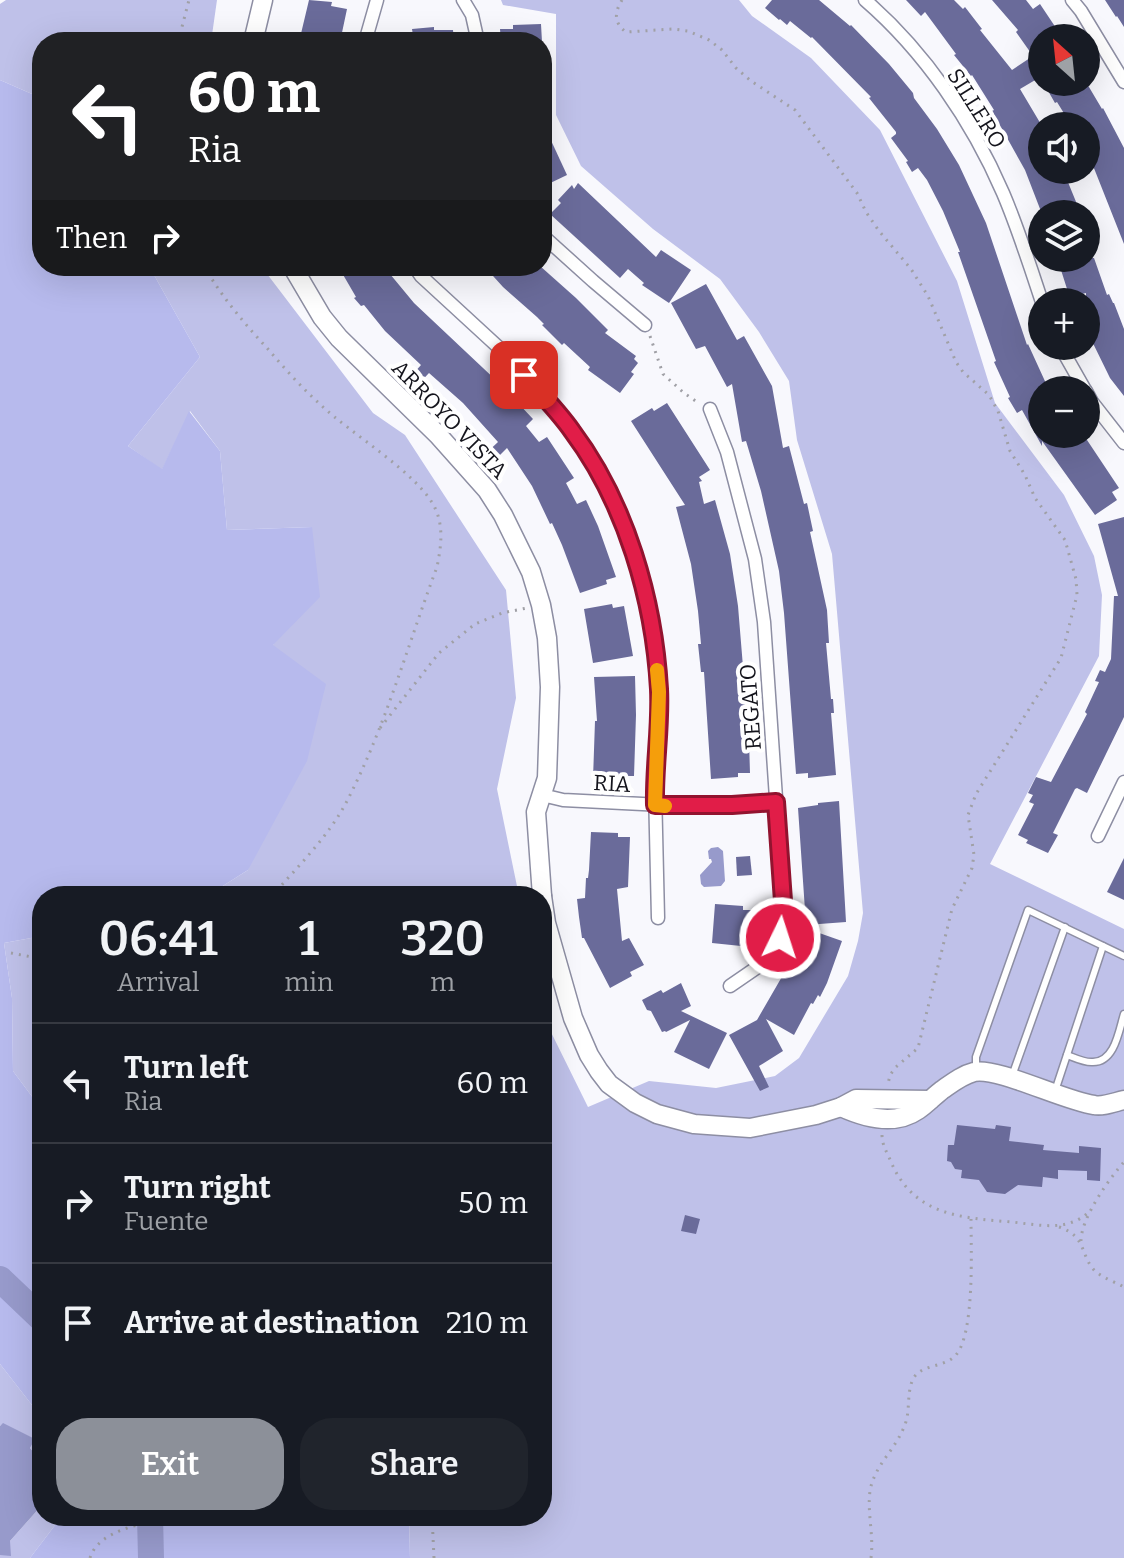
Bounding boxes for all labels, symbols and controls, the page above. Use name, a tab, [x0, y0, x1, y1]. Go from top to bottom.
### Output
north arrow	[1028, 24, 1100, 96]
map controls	[1028, 24, 1100, 448]
text: 60 m	[188, 60, 320, 127]
street label: SILLERO	[942, 63, 1012, 153]
icon: left	[56, 64, 160, 168]
button: sound	[1028, 112, 1100, 184]
text: Ria	[188, 128, 241, 172]
button: layers	[1028, 200, 1100, 272]
icon: right	[143, 216, 187, 260]
text: Then	[56, 220, 127, 256]
button: +	[1028, 288, 1100, 360]
pin	[490, 341, 558, 409]
icon: arrive	[502, 353, 546, 397]
street label: ARROYO VISTA	[386, 354, 513, 485]
button: −	[1028, 376, 1100, 448]
street label: REGATO	[734, 663, 767, 751]
street label: RIA	[593, 769, 632, 798]
position arrow	[738, 896, 822, 980]
text: 06:41	[99, 910, 218, 968]
text: 1	[299, 910, 319, 968]
text: 320	[400, 910, 485, 968]
text: Arrival	[117, 967, 199, 998]
text: min	[285, 967, 334, 998]
text: m	[430, 967, 455, 998]
text: Turn left	[124, 1050, 249, 1086]
icon: left	[56, 1061, 100, 1105]
text: 60 m	[457, 1065, 528, 1101]
text: Ria	[124, 1086, 162, 1117]
text: Turn right	[124, 1170, 271, 1206]
icon: right	[56, 1181, 100, 1225]
text: 50 m	[458, 1185, 528, 1221]
text: Fuente	[124, 1206, 208, 1237]
icon: arrive	[56, 1301, 100, 1345]
text: Arrive at destination	[124, 1305, 419, 1341]
text: 210 m	[446, 1305, 528, 1341]
button: Exit	[56, 1418, 284, 1510]
button: Share	[300, 1418, 528, 1510]

